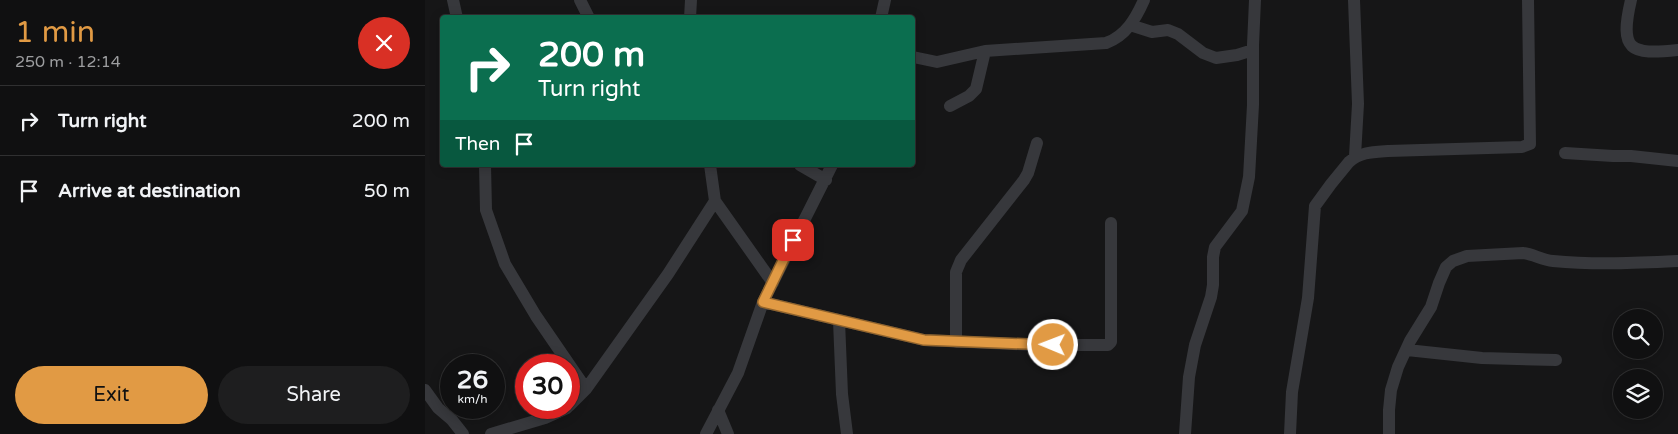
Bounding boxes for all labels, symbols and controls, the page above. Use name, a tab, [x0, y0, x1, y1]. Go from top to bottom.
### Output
text: 1 min	[15, 14, 95, 51]
button: close	[358, 17, 410, 69]
text: 200 m	[538, 34, 645, 76]
icon: right	[455, 35, 520, 100]
text: 250 m · 12:14	[15, 52, 121, 72]
text: Turn right	[538, 76, 640, 102]
icon: right	[15, 107, 43, 135]
text: Turn right	[58, 110, 146, 132]
text: 200 m	[352, 110, 410, 132]
icon: arrive	[510, 130, 538, 158]
text: Then	[455, 133, 500, 155]
icon: arrive	[15, 177, 43, 205]
text: Arrive at destination	[58, 180, 241, 202]
text: 50 m	[364, 180, 410, 202]
pin	[772, 219, 814, 261]
icon: arrive	[779, 226, 807, 254]
map controls	[1613, 309, 1663, 419]
button: search	[1613, 309, 1663, 359]
position arrow	[1026, 318, 1078, 370]
speed limit sign: 30	[515, 354, 580, 419]
text: 26	[457, 365, 488, 395]
button: Exit	[15, 366, 208, 424]
button: Share	[218, 366, 410, 424]
button: layers	[1613, 369, 1663, 419]
text: km/h	[457, 392, 488, 406]

